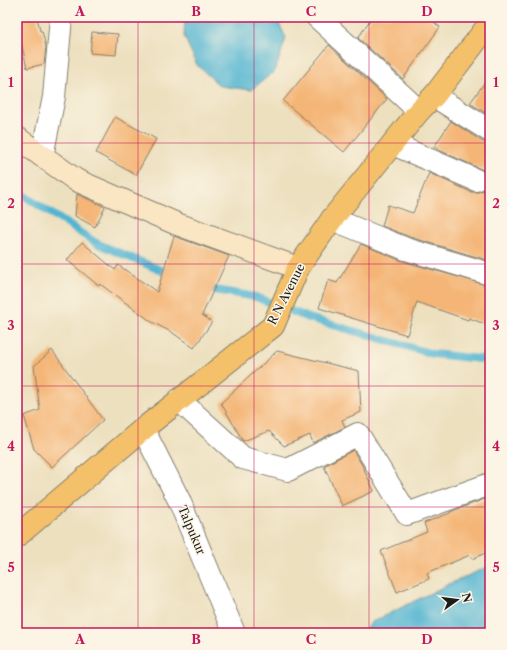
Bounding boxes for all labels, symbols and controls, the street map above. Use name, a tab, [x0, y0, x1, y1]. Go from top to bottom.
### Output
text: A	[74, 3, 86, 19]
text: B	[191, 3, 201, 19]
text: C	[306, 3, 316, 19]
text: D	[421, 3, 433, 19]
text: 1	[8, 74, 14, 90]
text: 1	[493, 74, 499, 90]
text: 2	[7, 195, 15, 211]
text: 2	[492, 195, 500, 211]
street label: R N Avenue	[264, 261, 308, 327]
text: 3	[7, 317, 15, 333]
text: 3	[492, 317, 500, 333]
text: 4	[7, 438, 15, 454]
text: 4	[492, 438, 500, 454]
street label: Talpukur	[175, 503, 209, 557]
text: 5	[7, 559, 15, 575]
text: 5	[492, 559, 500, 575]
north arrow	[437, 580, 477, 620]
text: N	[459, 591, 475, 604]
text: A	[74, 631, 86, 647]
text: B	[191, 631, 201, 647]
text: C	[306, 631, 316, 647]
text: D	[421, 631, 433, 647]

